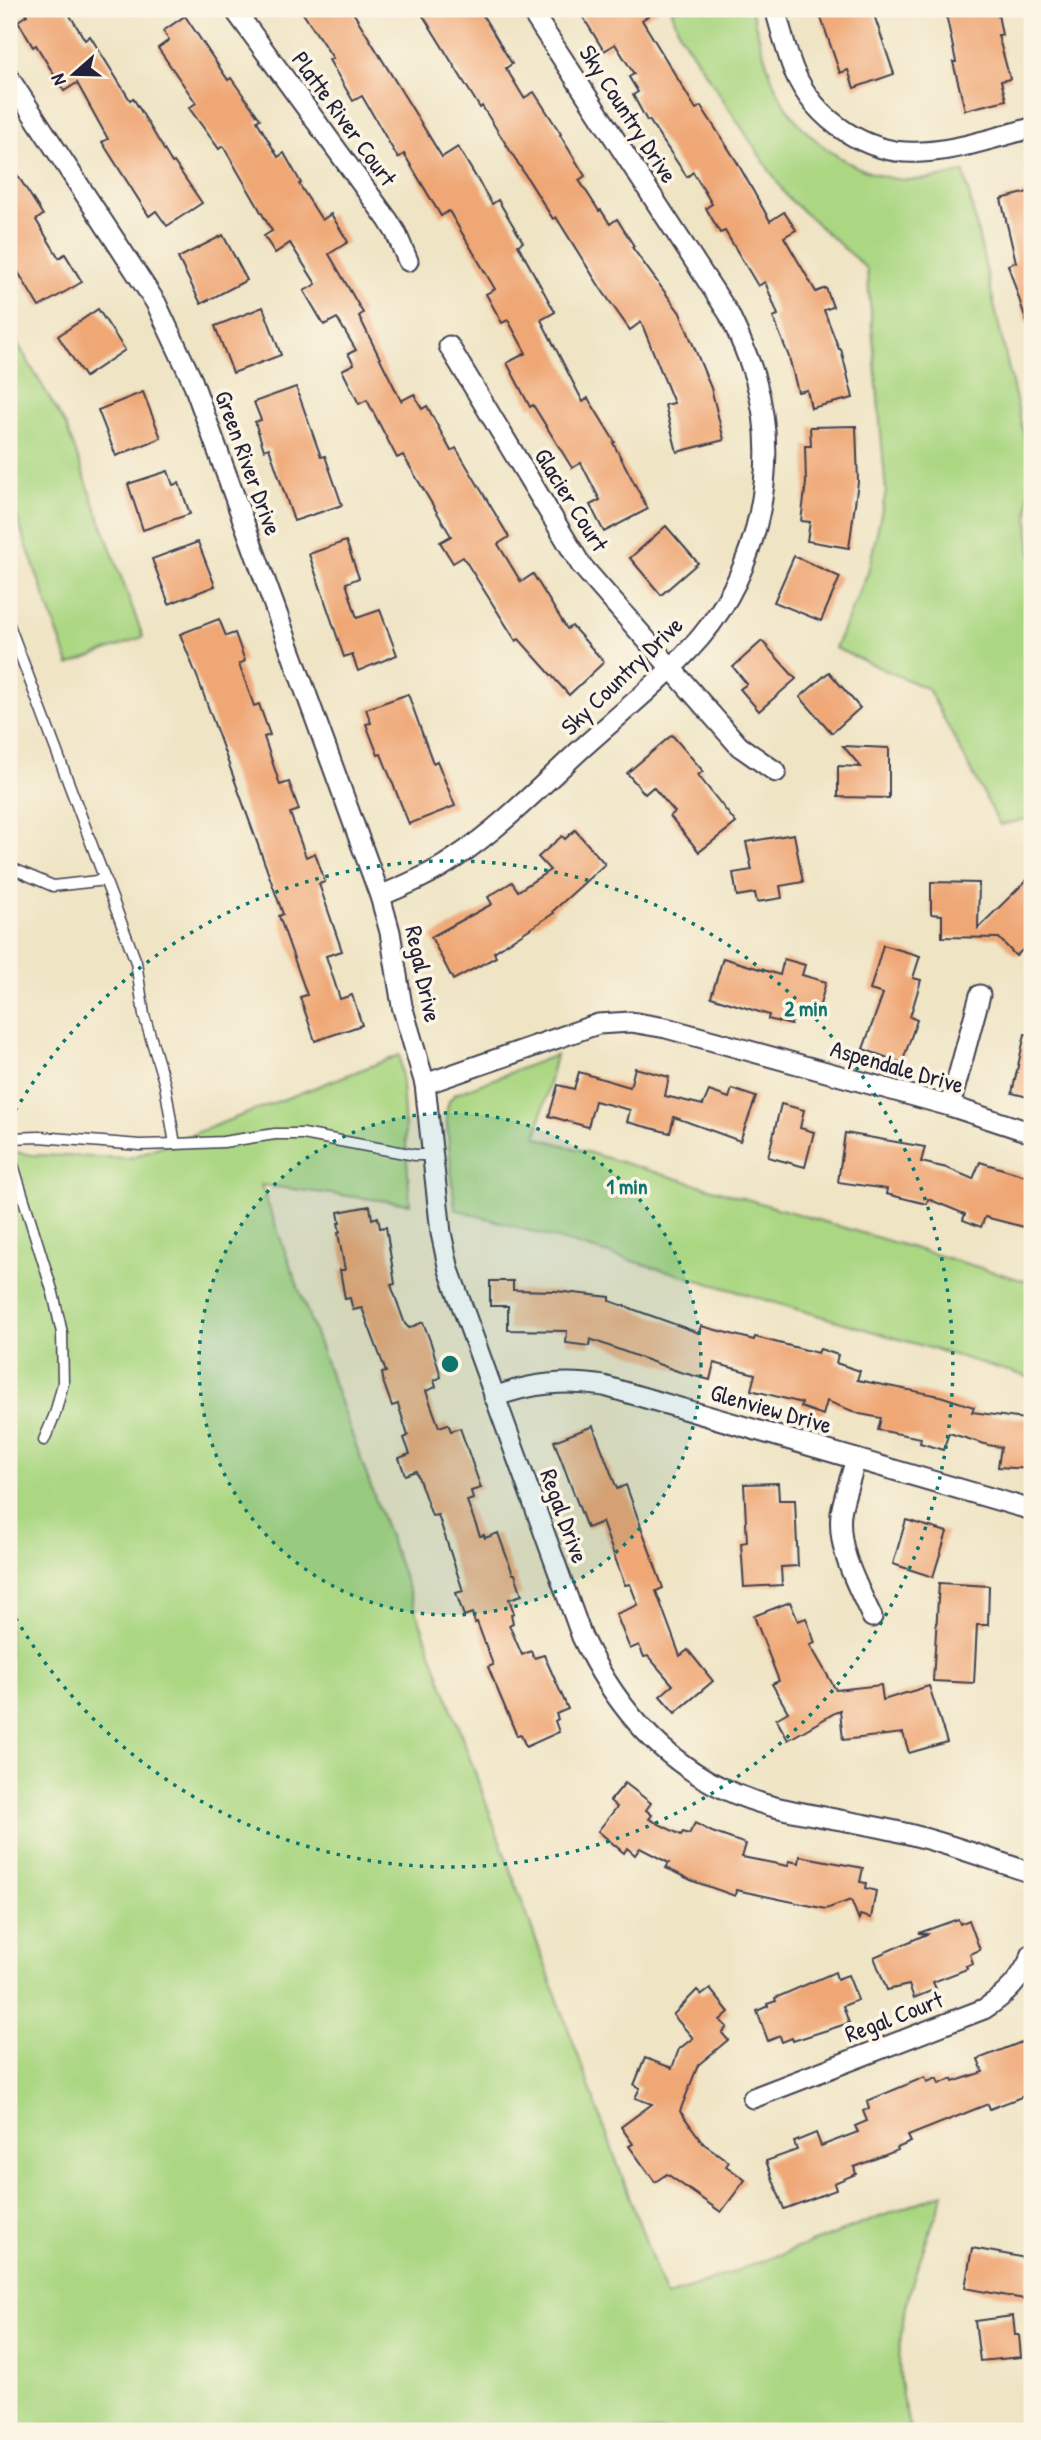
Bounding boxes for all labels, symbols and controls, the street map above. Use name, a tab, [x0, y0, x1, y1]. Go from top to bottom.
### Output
north arrow	[38, 38, 108, 108]
street label: Sky Country Drive	[572, 38, 686, 189]
street label: Platte River Court	[285, 45, 405, 193]
text: N	[44, 71, 72, 89]
street label: Green River Drive	[208, 386, 290, 540]
street label: Glacier Court	[527, 442, 617, 558]
street label: Sky Country Drive	[553, 608, 690, 742]
street label: Regal Drive	[398, 923, 450, 1025]
text: 2 min	[784, 994, 828, 1023]
street label: Aspendale Drive	[827, 1032, 968, 1100]
text: 1 min	[607, 1172, 647, 1201]
centre of rings	[438, 1352, 462, 1376]
street label: Glenview Drive	[707, 1375, 836, 1441]
street label: Regal Drive	[533, 1464, 597, 1567]
street label: Regal Court	[840, 1983, 948, 2049]

